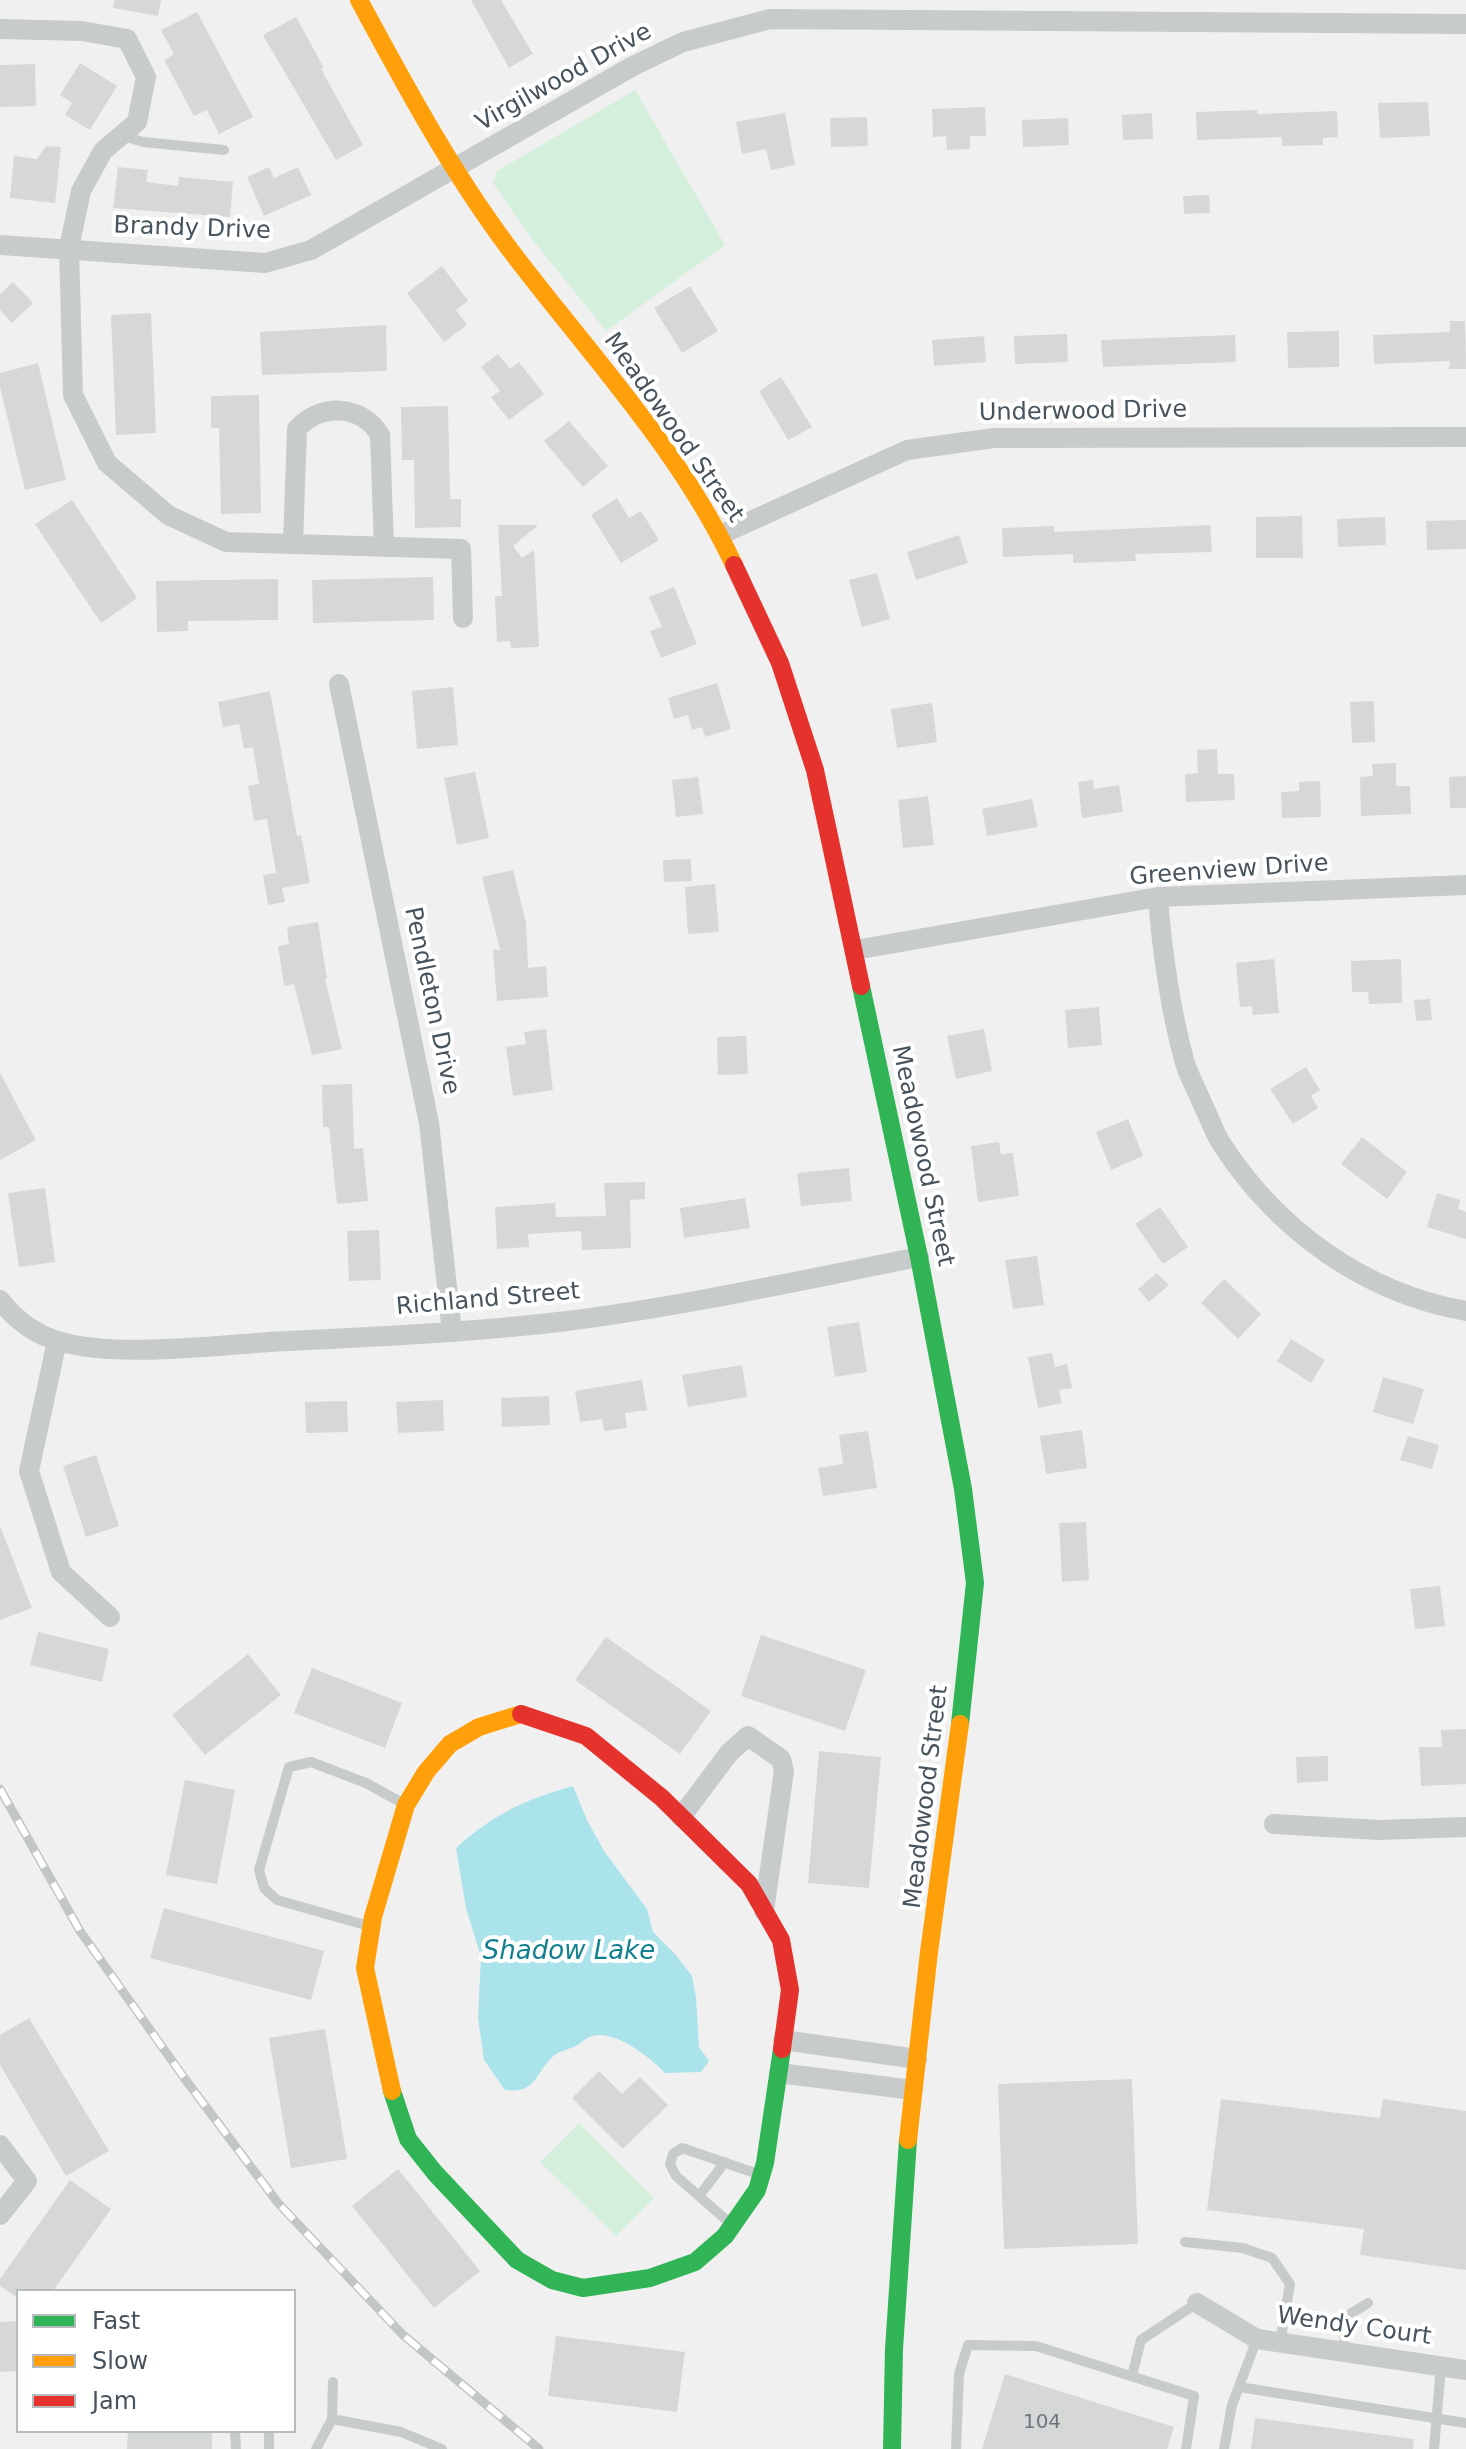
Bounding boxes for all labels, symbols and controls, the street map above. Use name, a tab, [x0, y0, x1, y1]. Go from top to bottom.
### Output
street label: Virgilwood Drive	[471, 18, 657, 138]
street label: Brandy Drive	[113, 212, 271, 246]
street label: Meadowood Street	[597, 328, 749, 528]
street label: Underwood Drive	[979, 396, 1187, 428]
street label: Greenview Drive	[1128, 850, 1330, 892]
street label: Pendleton Drive	[397, 905, 465, 1097]
street label: Meadowood Street	[885, 1043, 959, 1269]
street label: Richland Street	[395, 1278, 581, 1322]
street label: Meadowood Street	[899, 1684, 955, 1910]
water label: Shadow Lake	[483, 1936, 655, 1968]
legend	[16, 2289, 296, 2433]
street label: Wendy Court	[1275, 2302, 1433, 2352]
text: Fast	[92, 2307, 140, 2335]
text: Slow	[92, 2347, 148, 2375]
text: Jam	[92, 2387, 137, 2415]
house number: 104	[1023, 2411, 1061, 2435]

